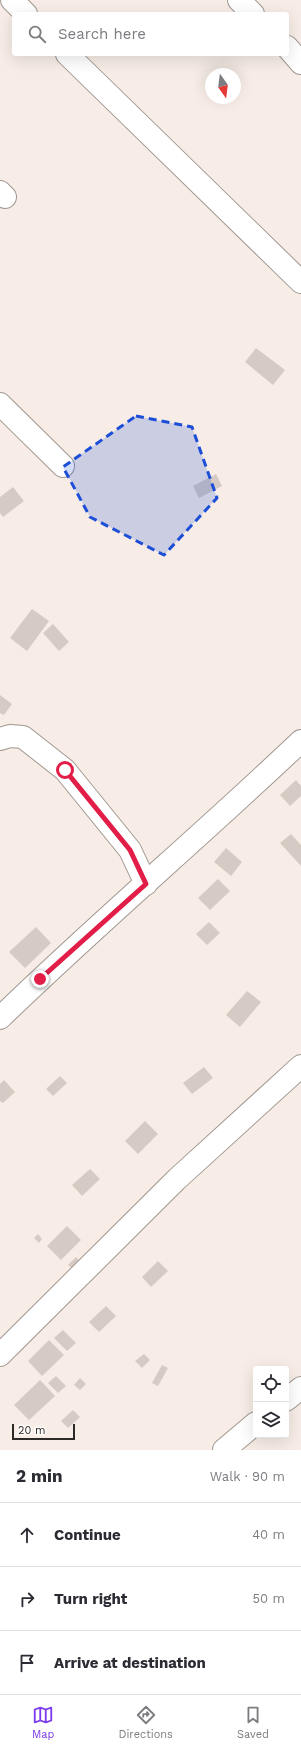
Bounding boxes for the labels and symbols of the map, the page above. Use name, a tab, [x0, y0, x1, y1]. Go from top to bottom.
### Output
north arrow	[205, 68, 241, 104]
route start	[56, 761, 74, 779]
route end	[31, 970, 49, 988]
scale bar	[12, 1422, 75, 1441]

